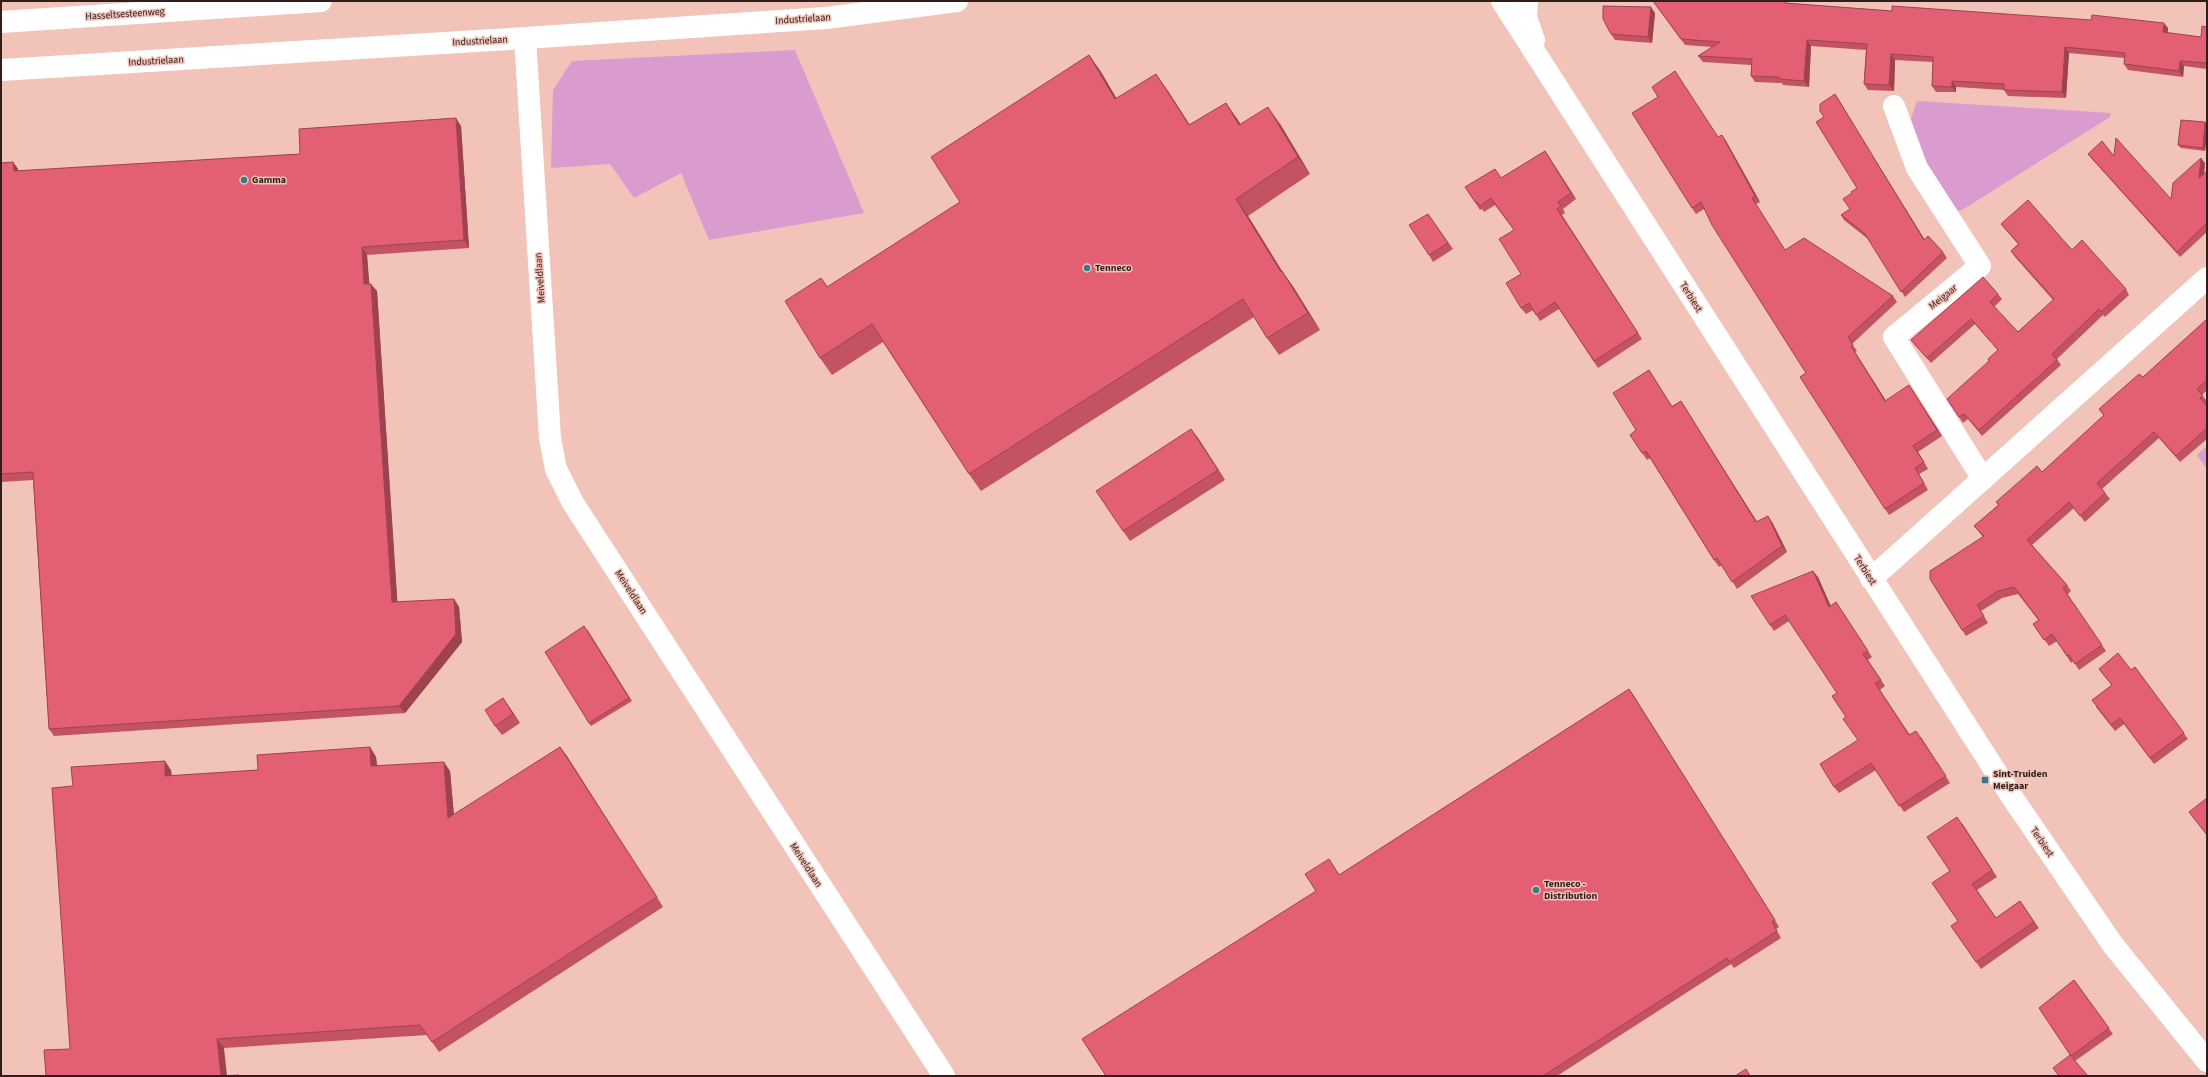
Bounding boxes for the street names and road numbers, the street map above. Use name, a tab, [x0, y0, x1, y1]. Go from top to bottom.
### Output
street label: Hasseltsesteenweg	[85, 4, 165, 24]
street label: Industrielaan	[775, 10, 831, 28]
street label: Industrielaan	[452, 33, 508, 49]
street label: Industrielaan	[128, 53, 184, 69]
street label: Meiveldlaan	[531, 252, 549, 304]
street label: Terbiest	[1676, 279, 1706, 315]
street label: Meigaar	[1926, 281, 1961, 313]
street label: Terbiest	[1850, 552, 1880, 588]
street label: Meiveldlaan	[611, 567, 651, 617]
street label: Terbiest	[2027, 824, 2058, 860]
street label: Meiveldlaan	[786, 840, 826, 890]

